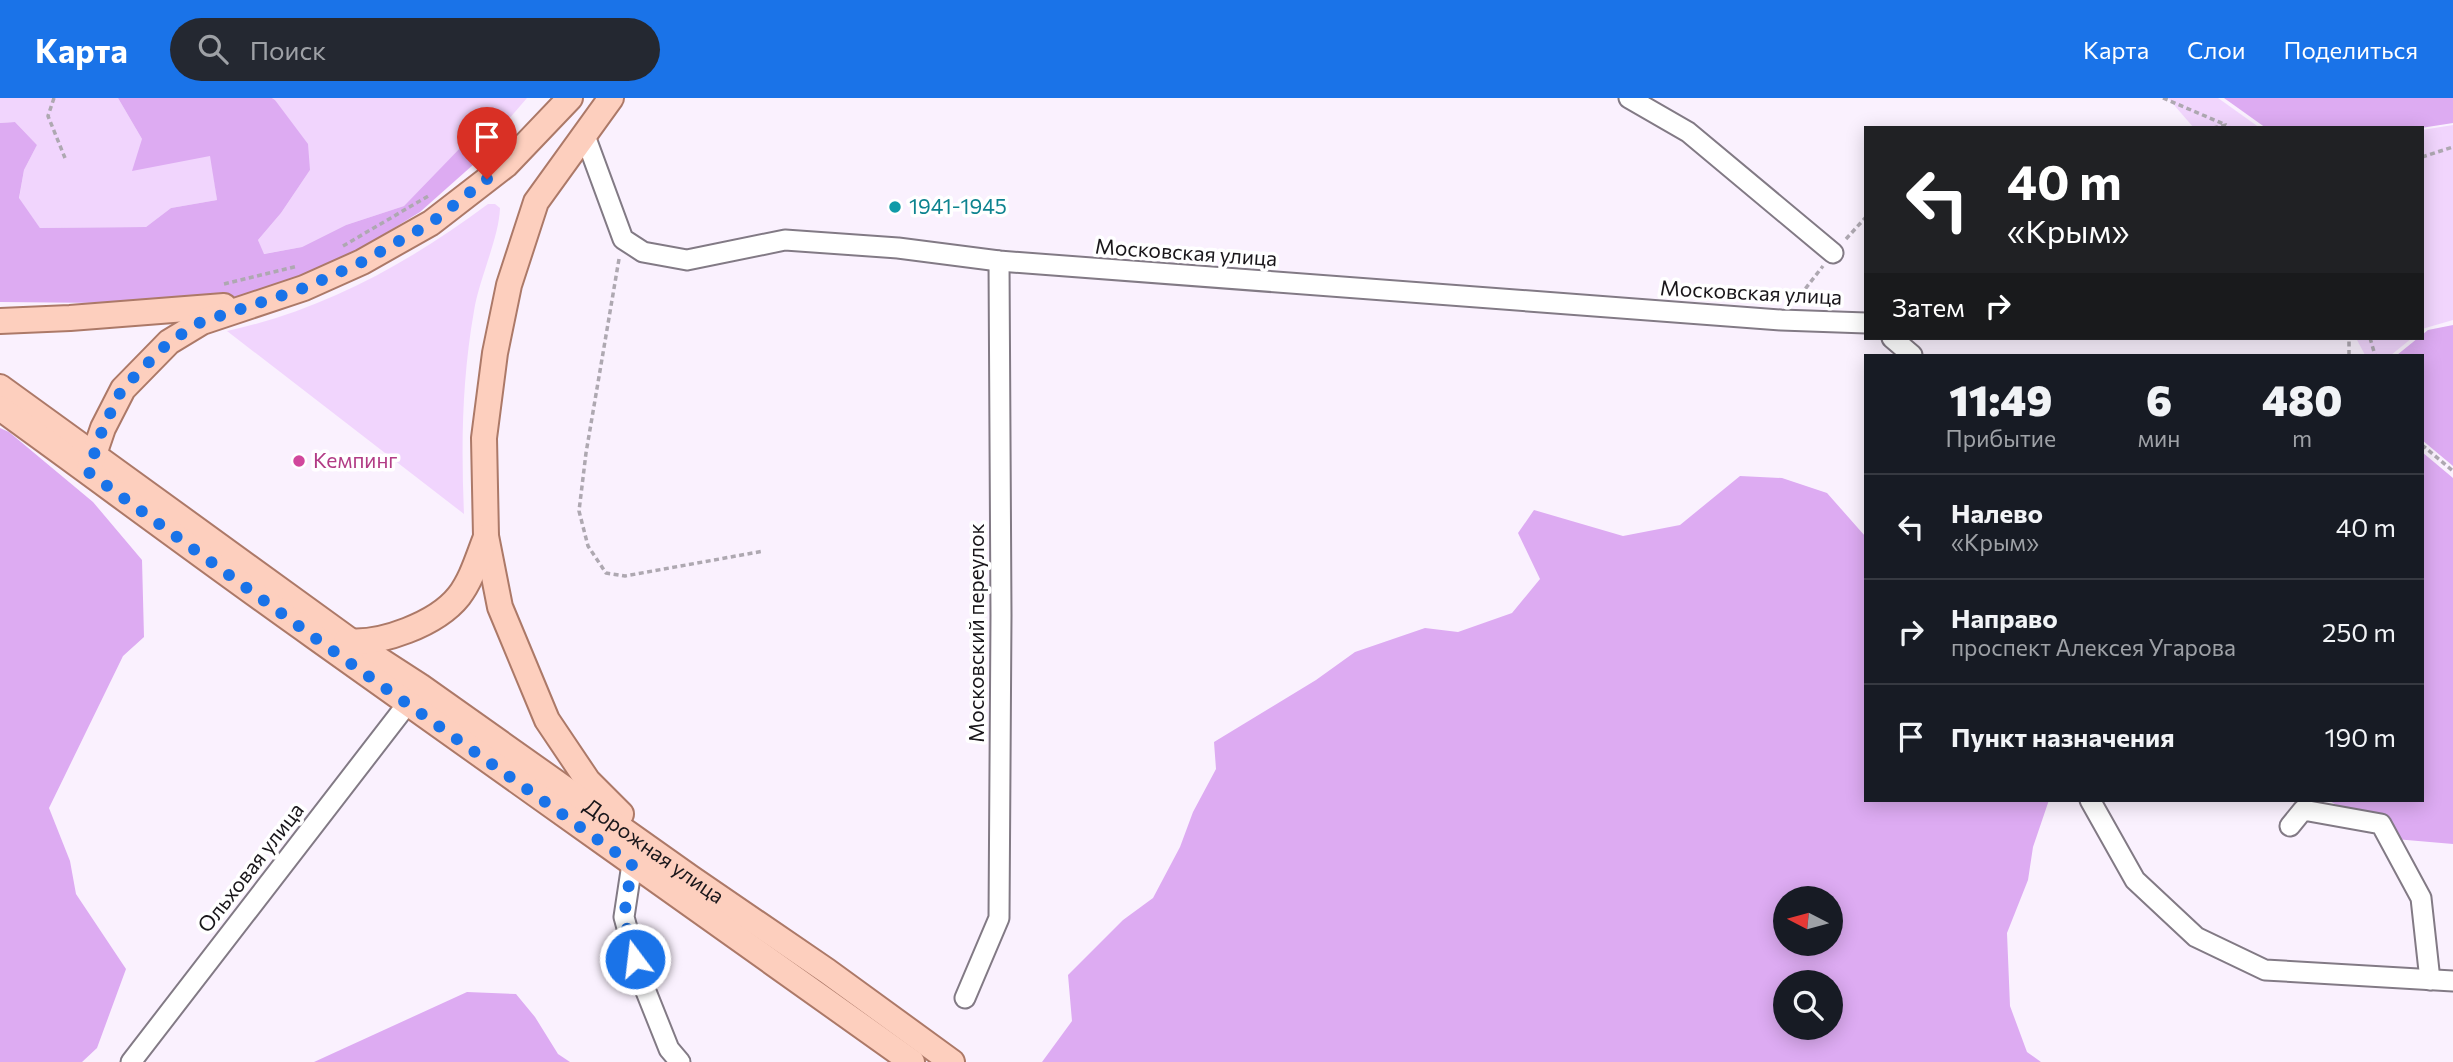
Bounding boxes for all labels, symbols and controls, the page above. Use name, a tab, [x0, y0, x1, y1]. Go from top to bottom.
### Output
search box	[170, 18, 660, 81]
text: Карта	[35, 29, 128, 70]
icon: search	[194, 30, 232, 68]
text: Поиск	[250, 34, 326, 65]
text: Карта	[2083, 35, 2149, 64]
text: Слои	[2187, 35, 2245, 64]
text: Поделиться	[2283, 35, 2418, 64]
pin	[457, 107, 517, 179]
icon: arrive	[468, 118, 506, 156]
text: 40 m	[2007, 150, 2122, 210]
icon: left	[1892, 154, 1983, 245]
place label: 1941-1945	[909, 193, 1007, 218]
marker: 1941-1945	[887, 199, 903, 215]
text: «Крым»	[2007, 210, 2130, 250]
street label: Московская улица	[1094, 233, 1278, 270]
street label: Московская улица	[1659, 274, 1843, 309]
icon: right	[1979, 287, 2017, 325]
text: Затем	[1892, 291, 1965, 322]
text: 11:49	[1949, 373, 2052, 425]
text: 6	[2146, 373, 2172, 425]
text: 480	[2262, 373, 2342, 425]
text: Прибытие	[1946, 424, 2056, 452]
text: мин	[2138, 424, 2180, 452]
text: m	[2292, 424, 2312, 452]
place label: Кемпинг	[313, 447, 398, 472]
marker: Кемпинг	[291, 453, 307, 469]
text: Налево	[1951, 497, 2043, 528]
icon: left	[1892, 508, 1930, 546]
text: 40 m	[2336, 511, 2396, 542]
street label: Московский переулок	[963, 523, 988, 743]
text: «Крым»	[1951, 528, 2039, 556]
text: Направо	[1951, 602, 2058, 633]
icon: right	[1892, 613, 1930, 651]
text: 250 m	[2322, 616, 2396, 647]
text: проспект Алексея Угарова	[1951, 633, 2236, 661]
icon: arrive	[1892, 718, 1930, 756]
text: Пункт назначения	[1951, 721, 2175, 752]
text: 190 m	[2324, 721, 2396, 752]
street label: Дорожная улица	[580, 792, 729, 908]
street label: Ольховая улица	[192, 797, 308, 937]
north arrow	[1773, 886, 1843, 956]
map controls	[1773, 886, 1843, 1040]
position arrow	[598, 922, 672, 996]
button: search	[1773, 970, 1843, 1040]

